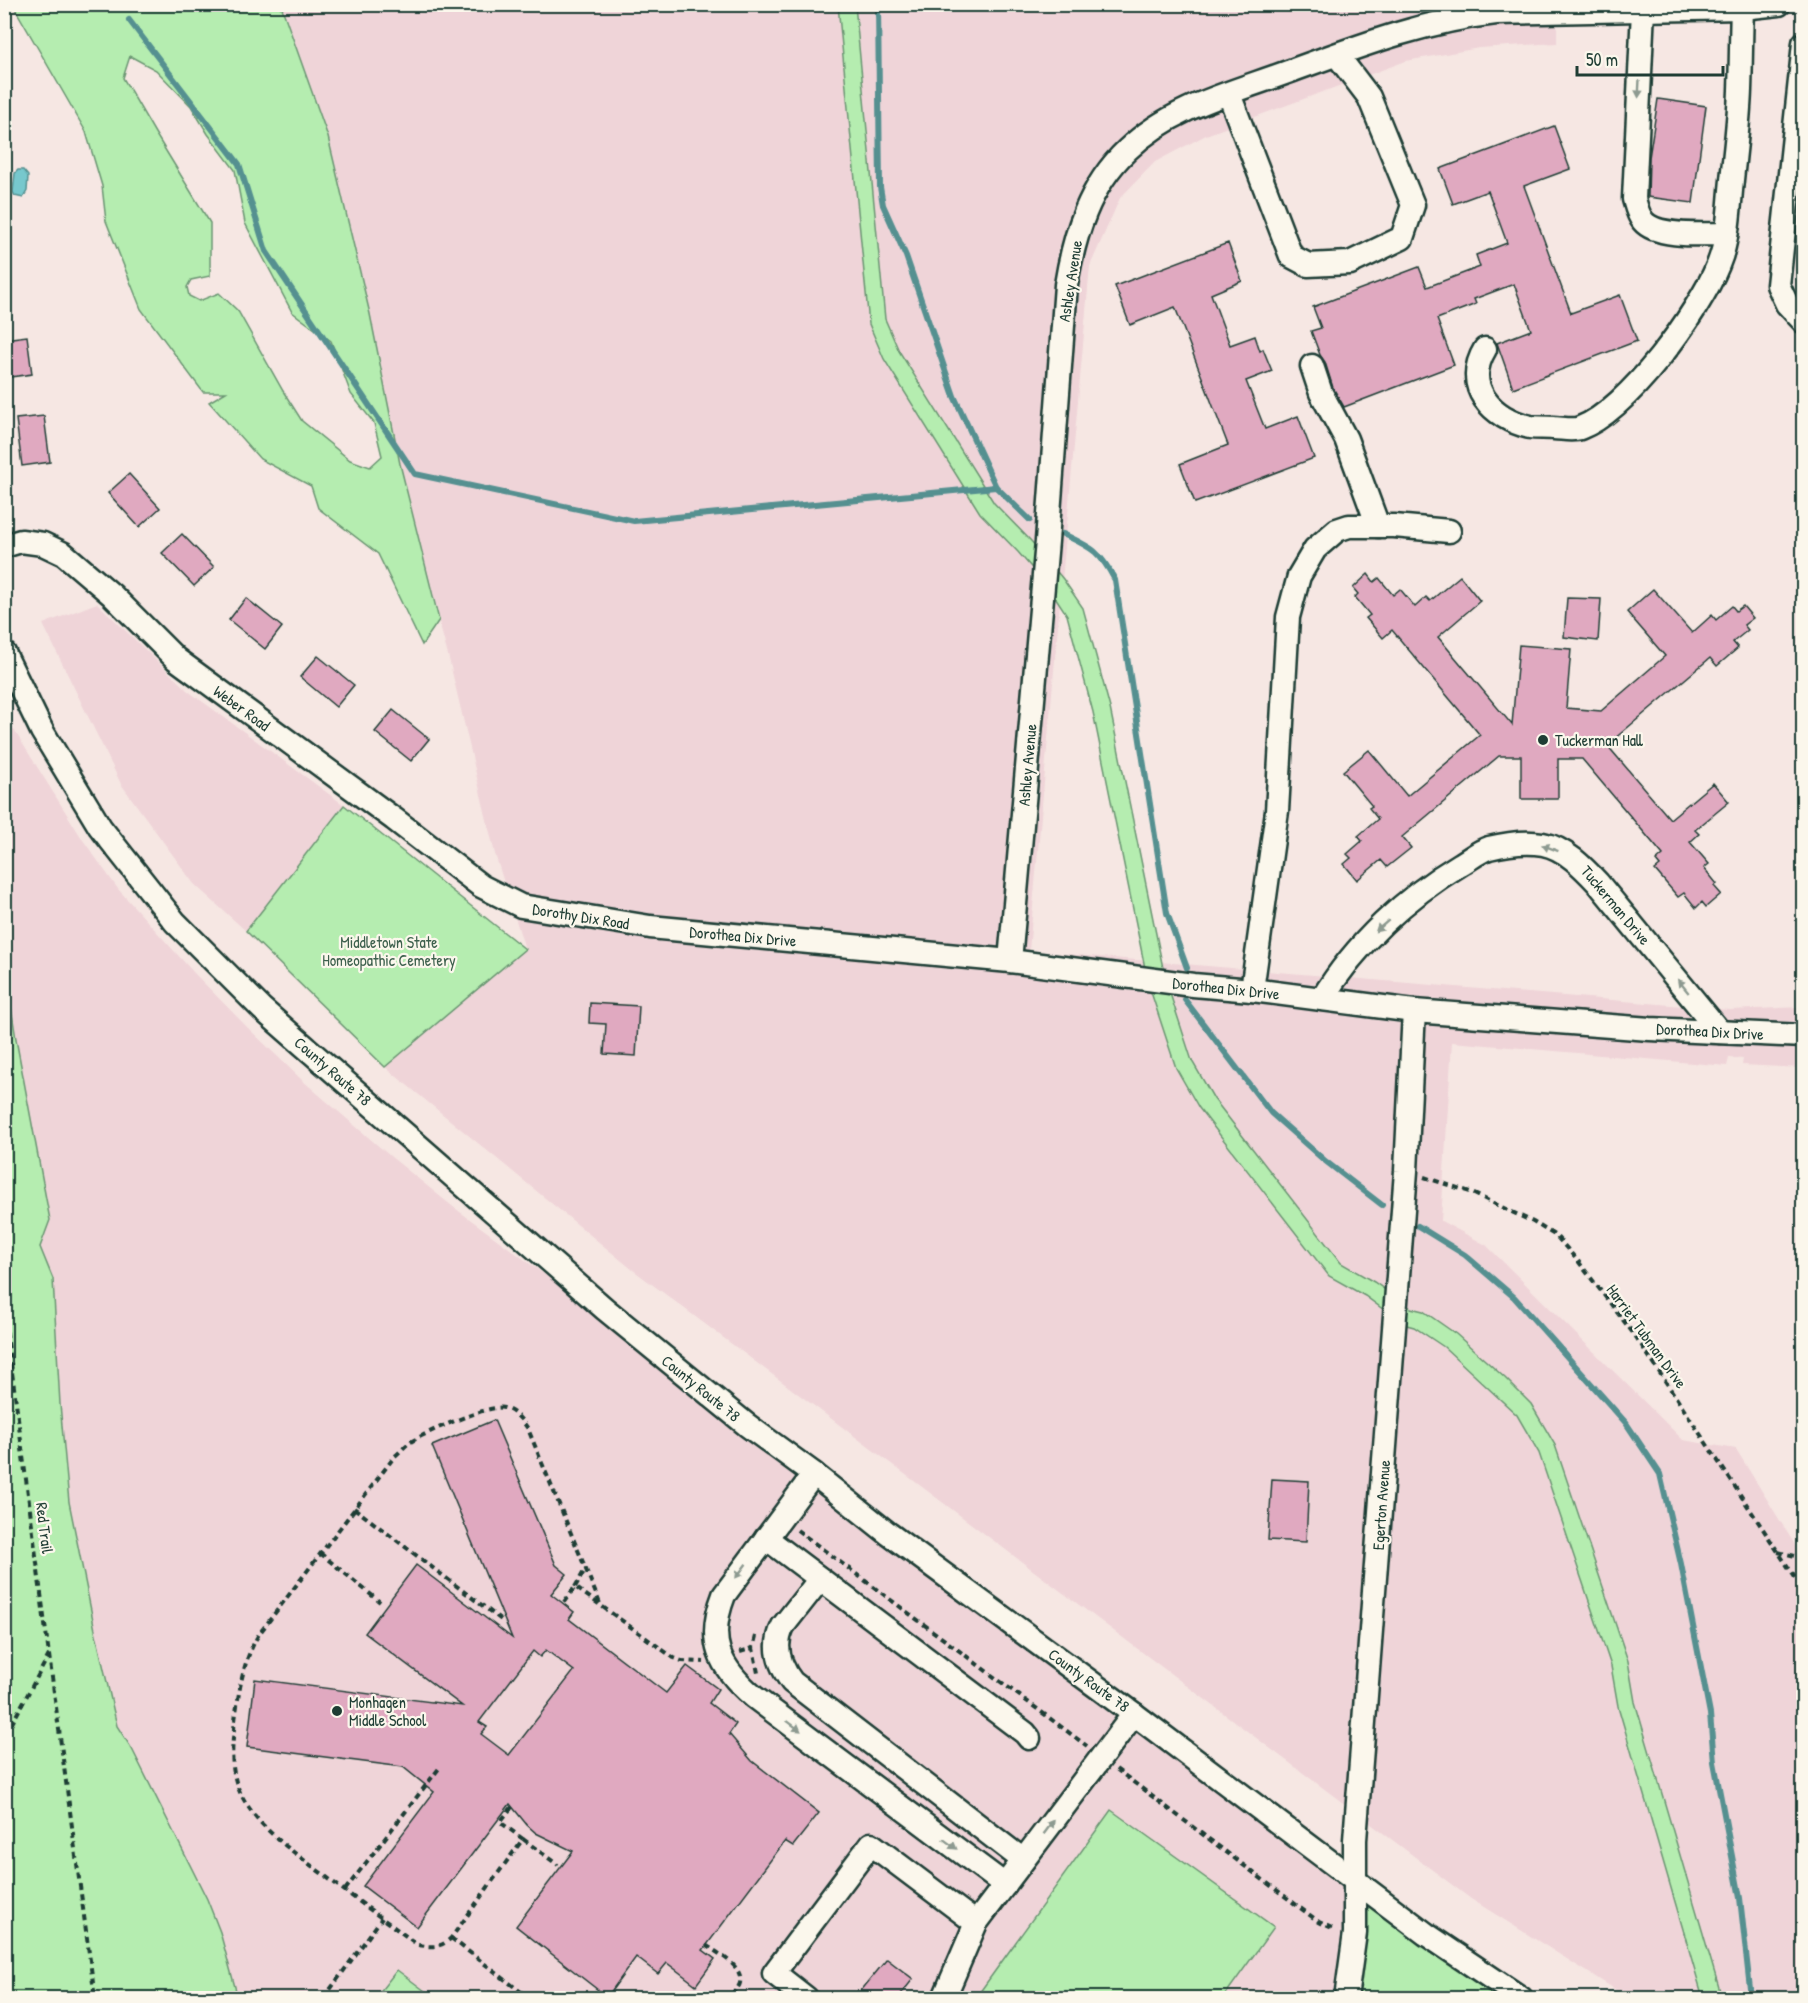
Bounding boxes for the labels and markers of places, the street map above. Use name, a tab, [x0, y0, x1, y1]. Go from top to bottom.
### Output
place label: Tuckerman Hall	[1555, 729, 1643, 751]
marker: Tuckerman Hall	[1536, 733, 1550, 747]
place label: Monhagen Middle School	[349, 1691, 427, 1731]
marker: Monhagen Middle School	[330, 1704, 344, 1718]

